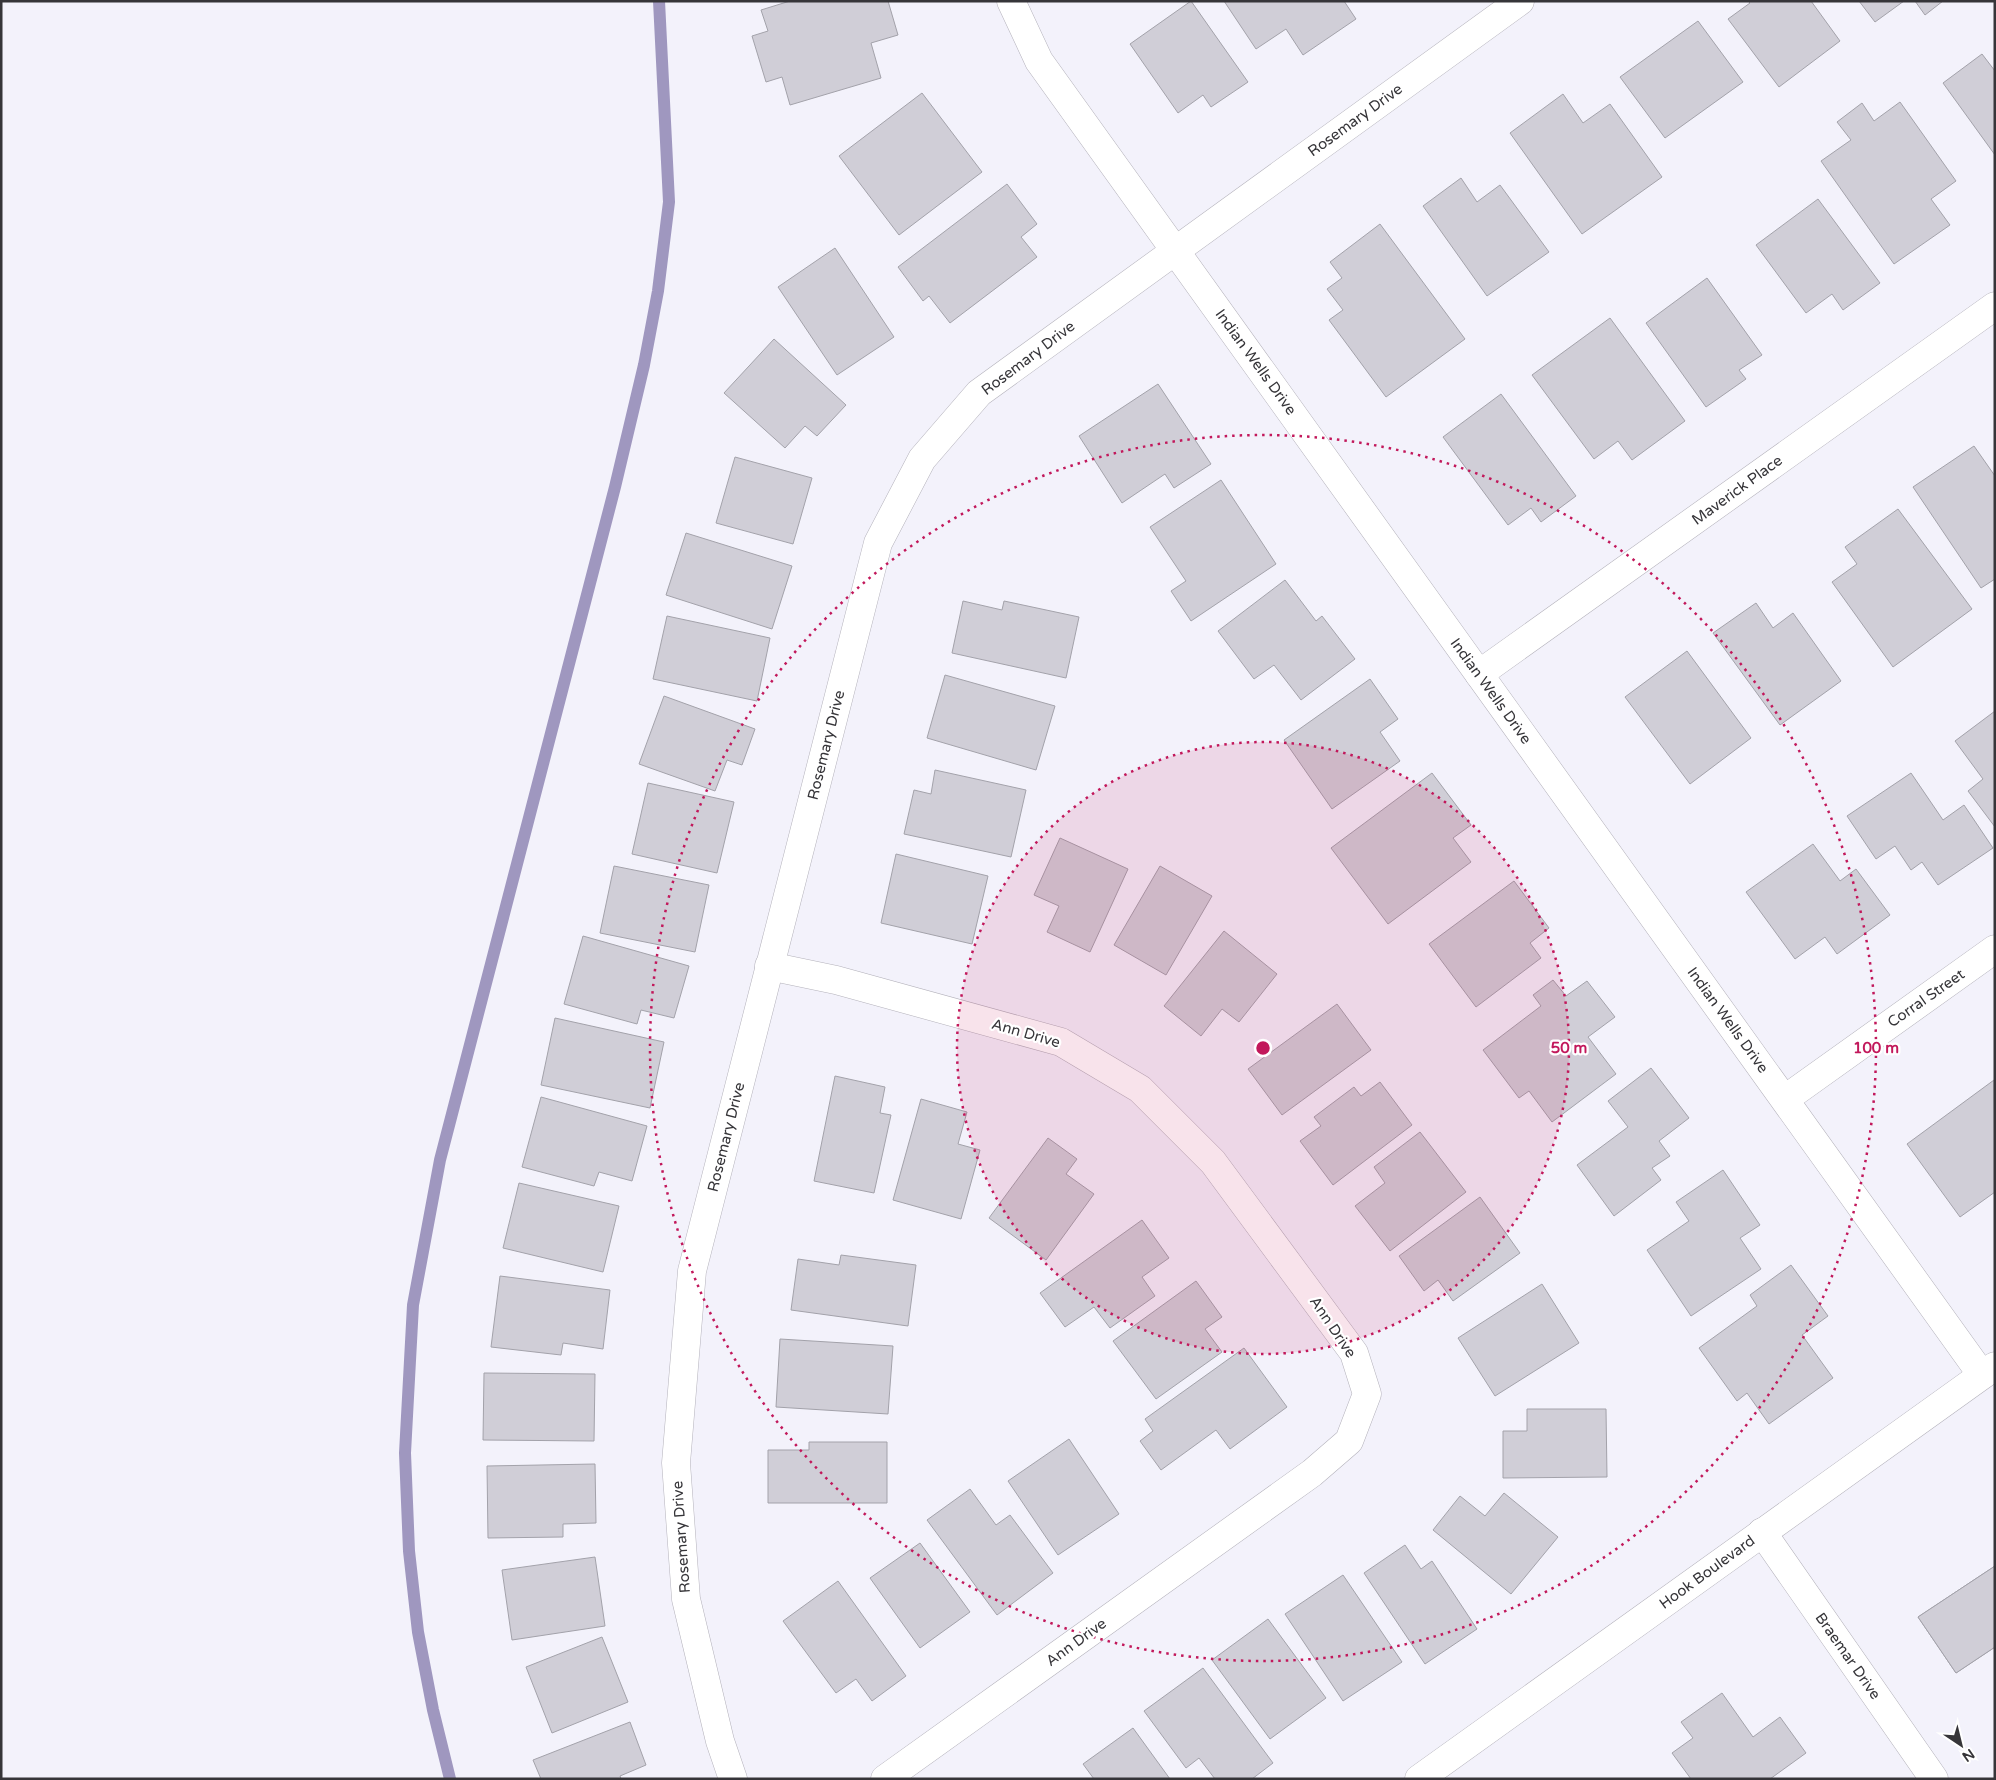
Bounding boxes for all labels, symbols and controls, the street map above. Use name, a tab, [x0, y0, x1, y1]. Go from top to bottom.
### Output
street label: Rosemary Drive	[1304, 80, 1406, 160]
street label: Indian Wells Drive	[1212, 306, 1300, 418]
street label: Rosemary Drive	[978, 317, 1078, 399]
street label: Maverick Place	[1688, 451, 1786, 529]
street label: Indian Wells Drive	[1447, 635, 1535, 747]
street label: Rosemary Drive	[804, 688, 848, 802]
street label: Indian Wells Drive	[1684, 964, 1772, 1076]
street label: Corral Street	[1884, 965, 1968, 1031]
street label: Ann Drive	[990, 1015, 1062, 1051]
centre of rings	[1254, 1039, 1272, 1057]
text: 50 m	[1551, 1039, 1587, 1057]
text: 100 m	[1853, 1039, 1899, 1057]
street label: Rosemary Drive	[704, 1080, 748, 1194]
street label: Ann Drive	[1306, 1293, 1360, 1361]
street label: Rosemary Drive	[668, 1480, 694, 1594]
street label: Hook Boulevard	[1656, 1531, 1758, 1613]
street label: Braemar Drive	[1811, 1609, 1885, 1703]
street label: Ann Drive	[1042, 1614, 1110, 1670]
north arrow	[1936, 1720, 1986, 1770]
text: N	[1959, 1745, 1978, 1765]

